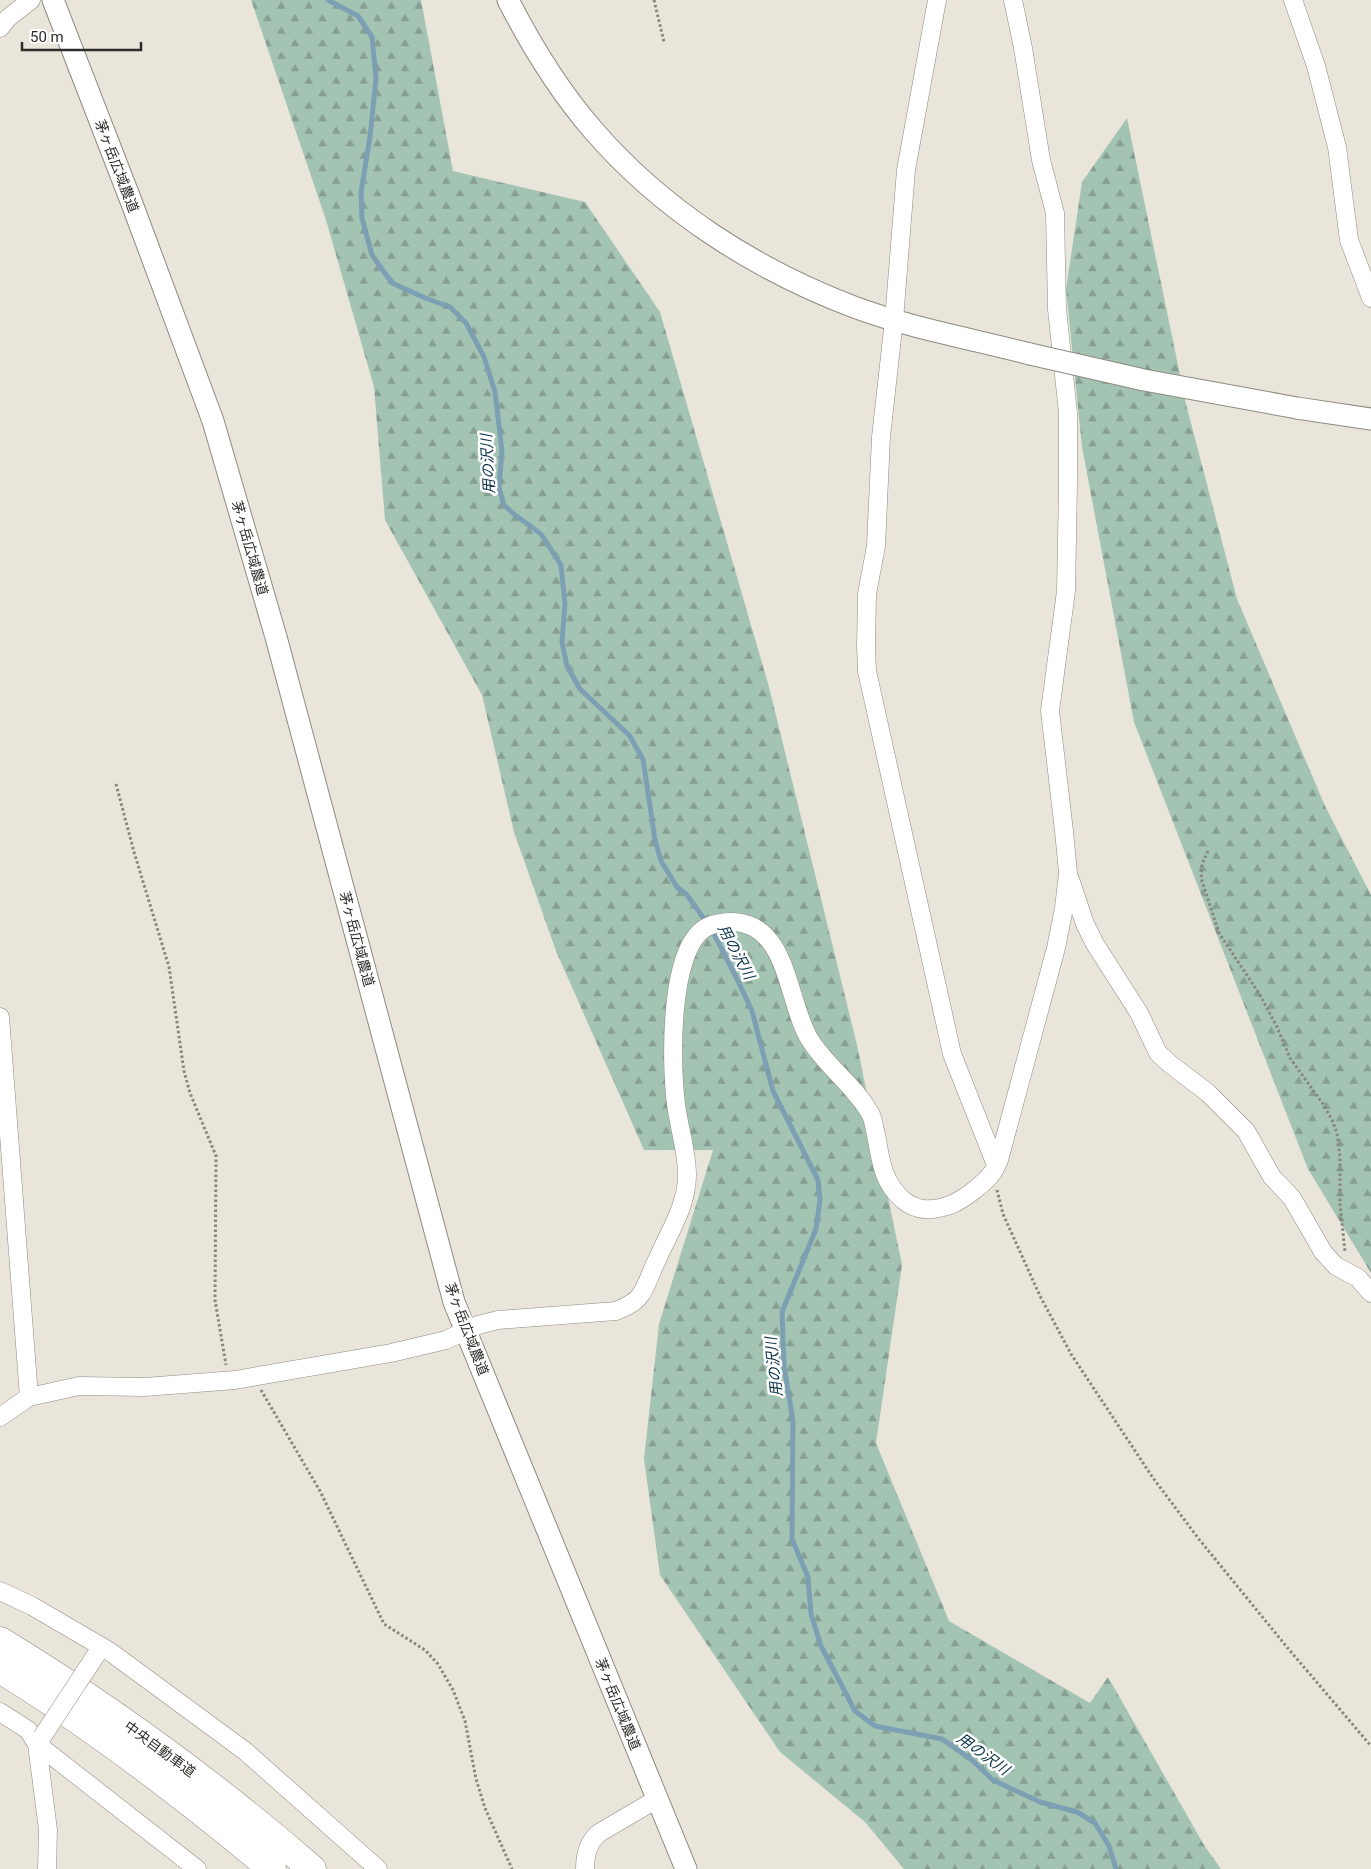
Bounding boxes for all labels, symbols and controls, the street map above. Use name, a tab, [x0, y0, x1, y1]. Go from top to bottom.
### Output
scale bar	[22, 20, 141, 52]
text: 50 m	[30, 28, 64, 46]
street label: 茅ヶ岳広域農道	[92, 117, 142, 215]
water label: 用の沢川	[477, 432, 499, 494]
street label: 茅ヶ岳広域農道	[229, 499, 271, 597]
street label: 茅ヶ岳広域農道	[337, 890, 377, 988]
water label: 用の沢川	[714, 921, 759, 984]
street label: 茅ヶ岳広域農道	[442, 1280, 492, 1378]
water label: 用の沢川	[762, 1334, 786, 1398]
street label: 茅ヶ岳広域農道	[592, 1656, 644, 1752]
street label: 中央自動車道	[121, 1718, 199, 1780]
water label: 用の沢川	[953, 1729, 1014, 1780]

